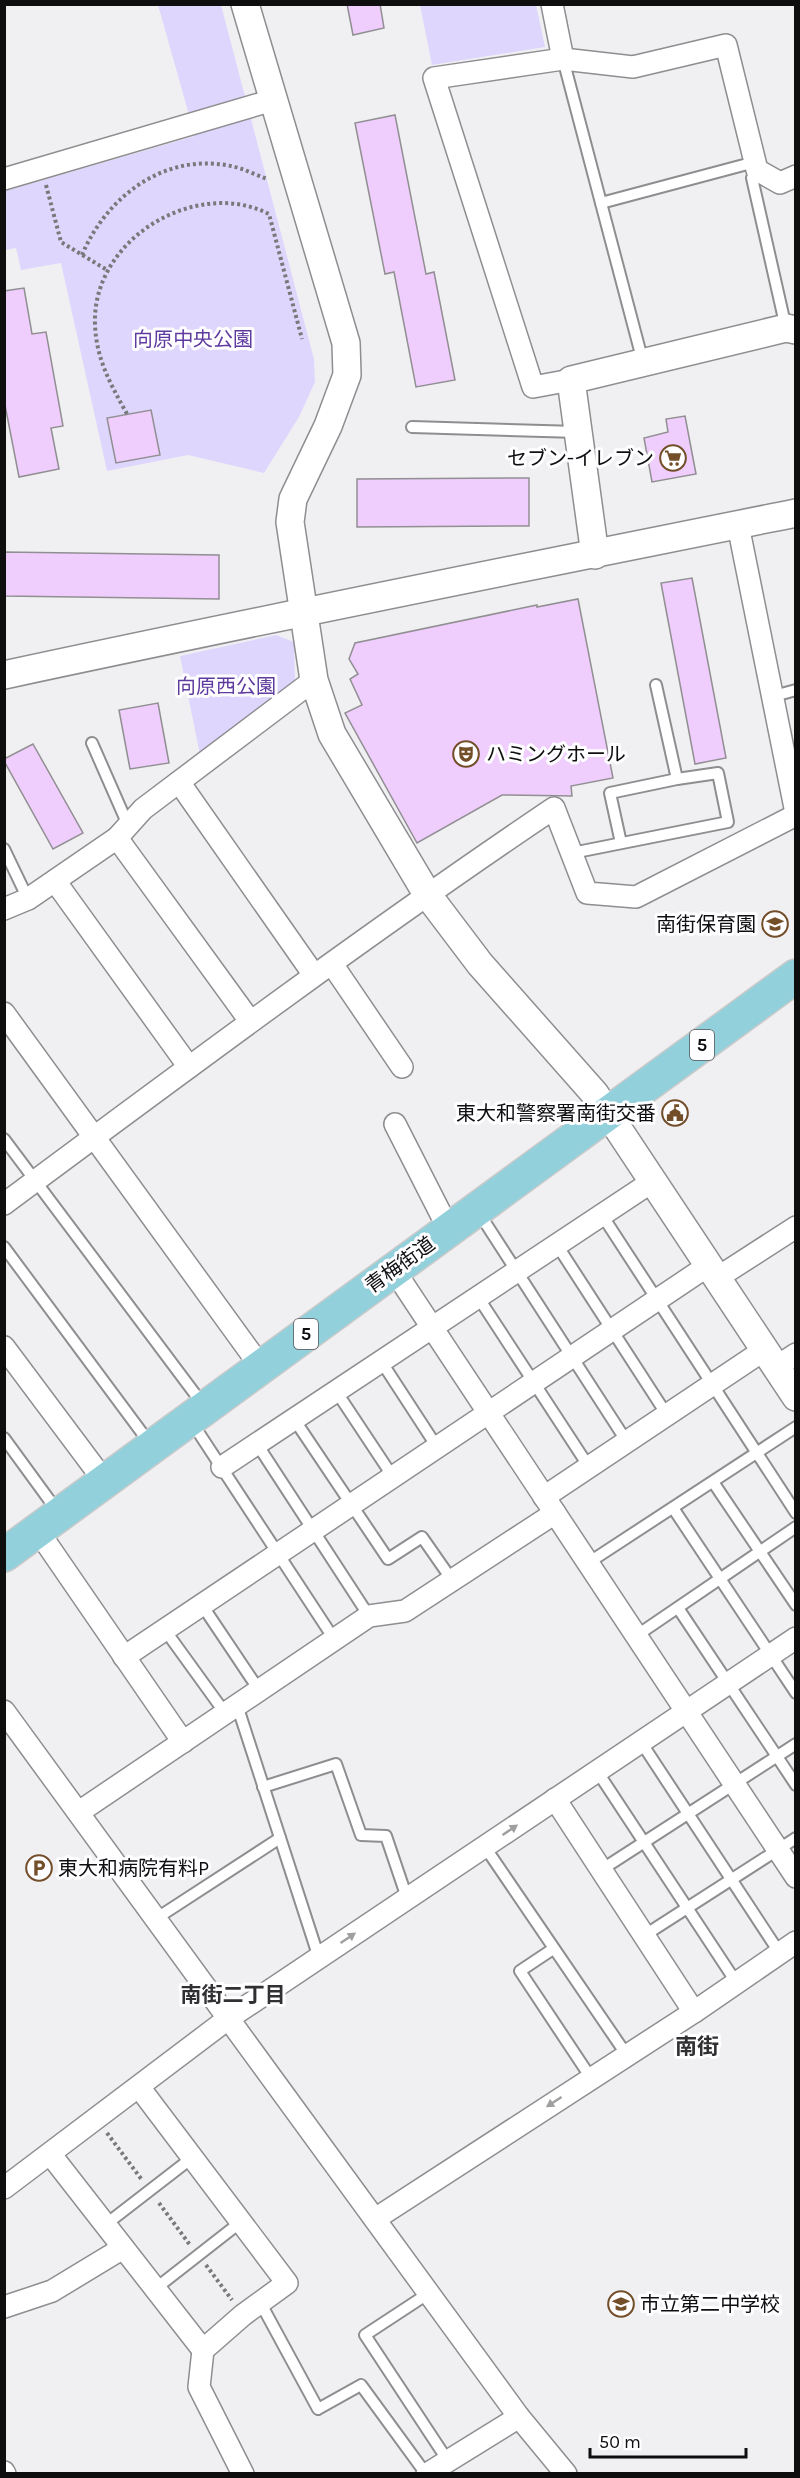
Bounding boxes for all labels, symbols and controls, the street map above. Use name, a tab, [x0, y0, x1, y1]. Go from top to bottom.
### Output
park label: 向原中央公園	[133, 328, 253, 351]
supermarket icon: セブン-イレブン	[658, 443, 688, 473]
place label: セブン-イレブン	[507, 447, 654, 470]
park label: 向原西公園	[176, 675, 276, 698]
theatre icon: ハミングホール	[451, 739, 481, 769]
place label: ハミングホール	[486, 743, 626, 766]
school or university icon: 南街保育園	[760, 909, 790, 939]
place label: 南街保育園	[656, 913, 756, 936]
road number: 5	[690, 1030, 714, 1060]
public building icon: 東大和警察署南街交番	[660, 1098, 690, 1128]
place label: 東大和警察署南街交番	[456, 1102, 656, 1125]
street label: 青梅街道	[361, 1232, 439, 1298]
road number: 5	[294, 1319, 318, 1349]
one-way arrow	[501, 1824, 517, 1836]
parking icon: 東大和病院有料P	[24, 1853, 54, 1883]
place label: 東大和病院有料P	[58, 1857, 209, 1880]
one-way arrow	[339, 1933, 356, 1944]
district label: 南街二丁目	[181, 1983, 286, 2007]
district label: 南街	[675, 2034, 719, 2060]
one-way arrow	[547, 2096, 563, 2108]
school or university icon: 市立第二中学校	[606, 2289, 636, 2319]
place label: 市立第二中学校	[640, 2293, 780, 2316]
scale bar	[590, 2421, 746, 2459]
text: 50 m	[599, 2431, 641, 2453]

